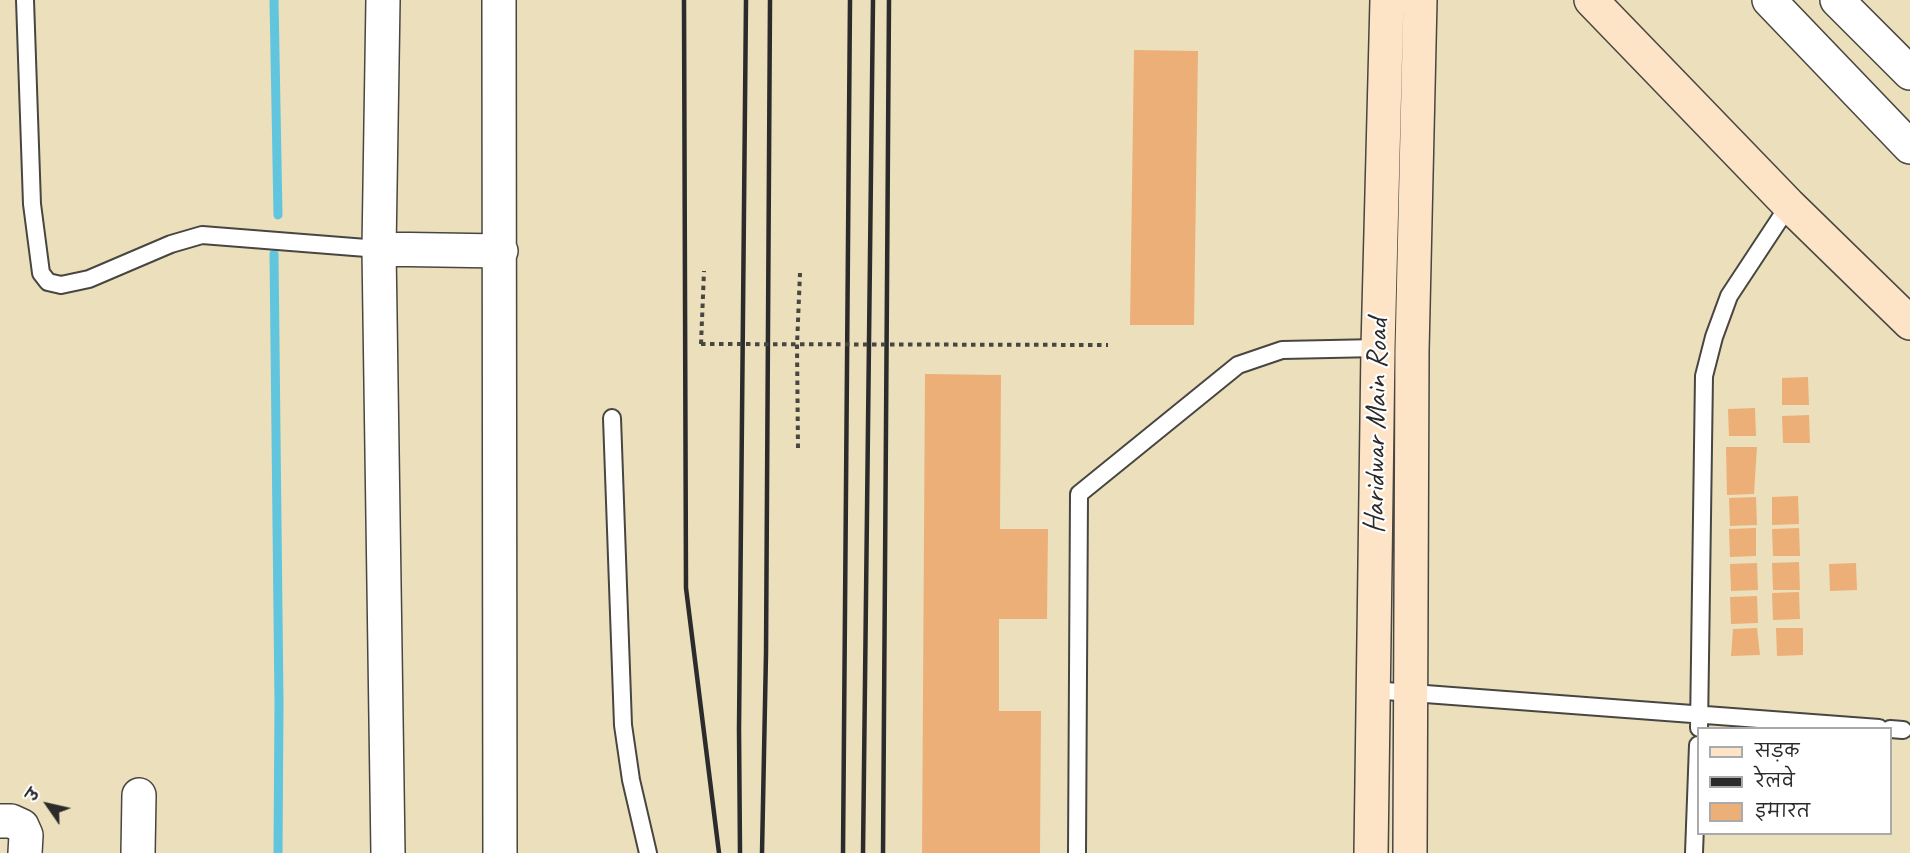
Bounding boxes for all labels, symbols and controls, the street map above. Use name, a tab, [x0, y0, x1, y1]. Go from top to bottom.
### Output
street label: Haridwar Main Road	[1357, 318, 1397, 534]
legend	[1697, 727, 1892, 835]
text: सड़क	[1755, 740, 1799, 762]
text: रेलवे	[1755, 770, 1795, 792]
north arrow	[18, 775, 78, 835]
text: उ	[22, 785, 44, 805]
text: इमारत	[1755, 800, 1810, 822]

